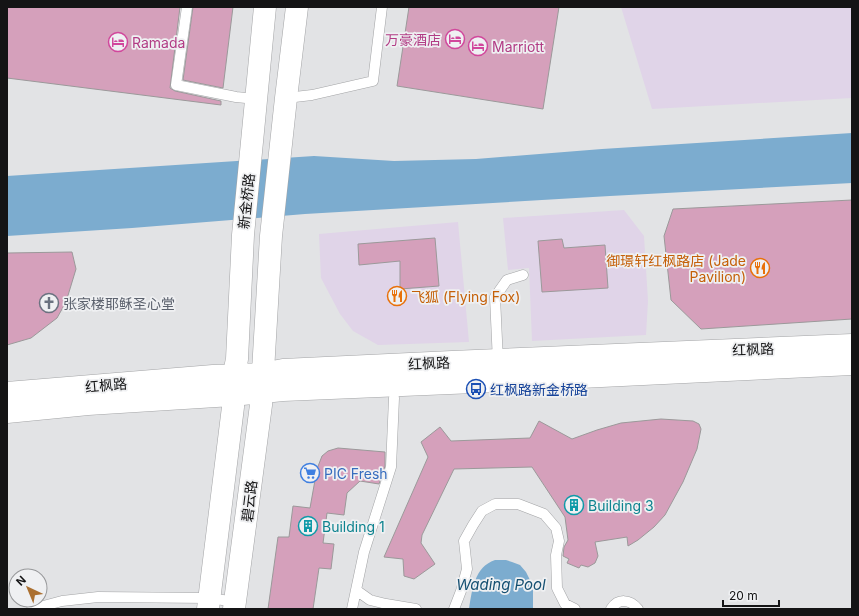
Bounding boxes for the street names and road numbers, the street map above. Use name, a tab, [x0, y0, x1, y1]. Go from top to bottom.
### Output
street label: 新金桥路	[235, 172, 257, 230]
street label: 红枫路	[732, 340, 774, 358]
street label: 红枫路	[408, 353, 450, 373]
street label: 红枫路	[84, 375, 128, 395]
street label: 碧云路	[238, 479, 260, 523]

